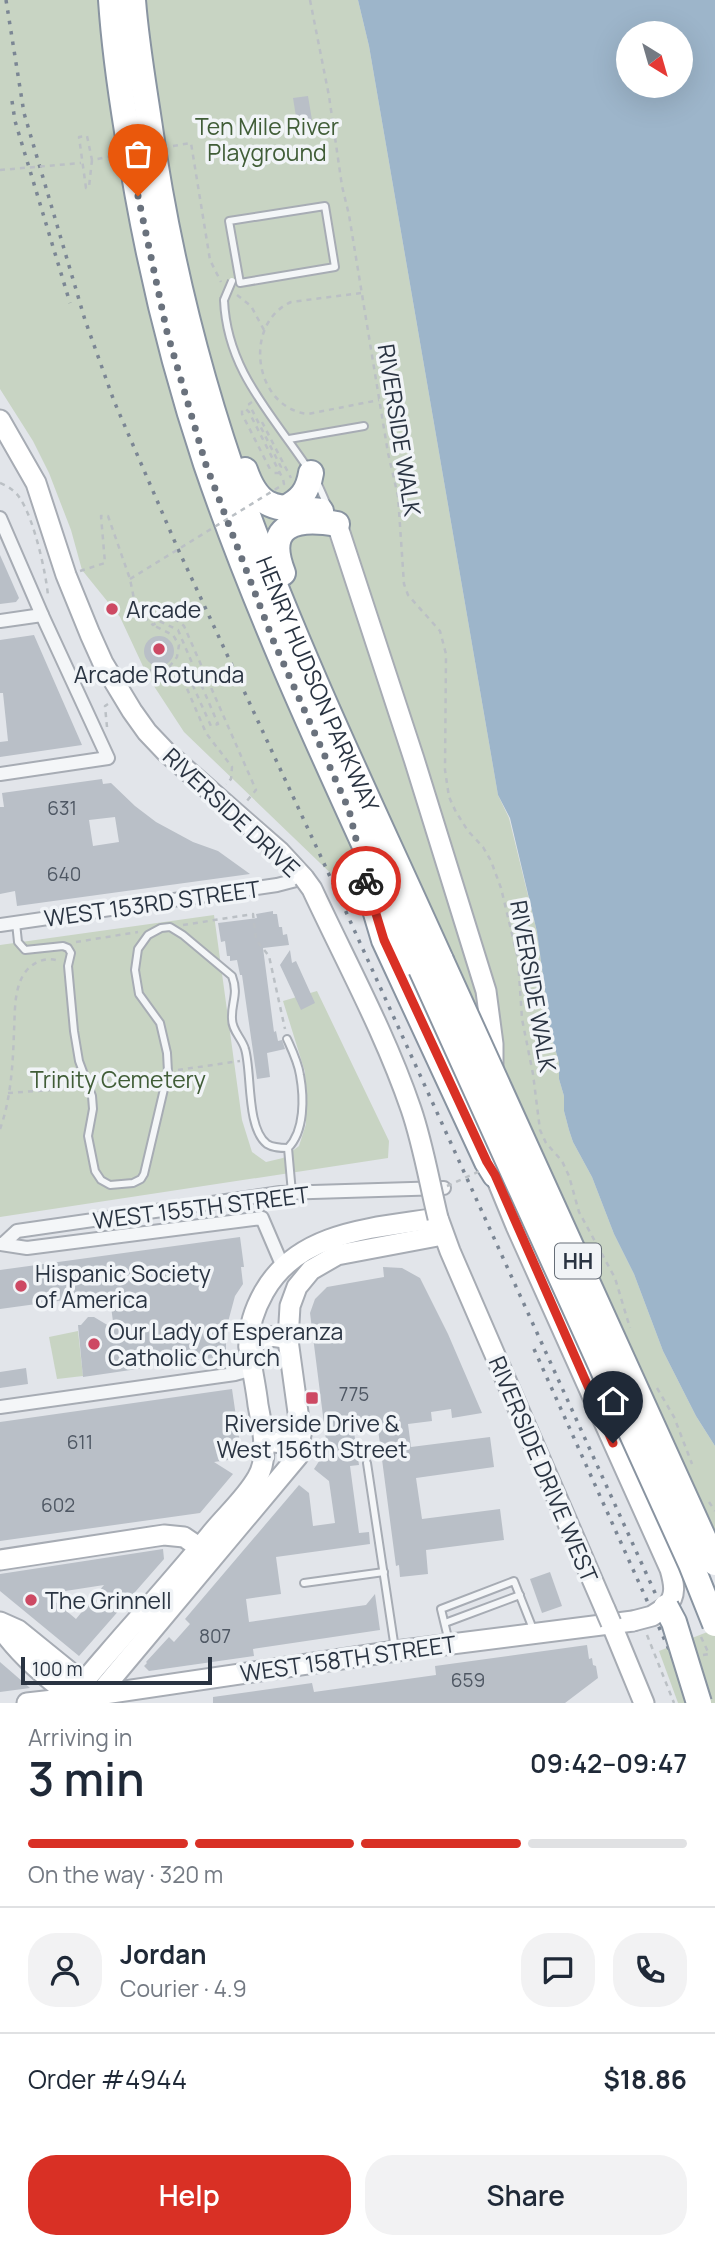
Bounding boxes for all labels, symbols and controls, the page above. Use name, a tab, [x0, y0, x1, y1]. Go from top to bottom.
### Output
north arrow	[616, 21, 693, 98]
map controls	[616, 21, 693, 98]
park label: Ten Mile River Playground	[195, 110, 339, 168]
pin	[108, 124, 168, 196]
icon: bag	[119, 135, 157, 173]
street label: RIVERSIDE WALK	[371, 342, 429, 519]
street label: HENRY HUDSON PARKWAY	[249, 551, 387, 817]
place label: Arcade	[126, 593, 201, 625]
marker: Arcade	[104, 601, 120, 617]
marker: Arcade Rotunda	[151, 641, 167, 657]
place label: Arcade Rotunda	[74, 658, 244, 690]
street label: RIVERSIDE DRIVE	[157, 740, 307, 884]
house number: 631	[47, 795, 77, 821]
courier	[331, 846, 401, 916]
house number: 640	[47, 861, 81, 887]
icon: bike	[347, 862, 385, 900]
street label: WEST 153RD STREET	[42, 872, 262, 934]
street label: RIVERSIDE WALK	[503, 898, 565, 1075]
park label: Trinity Cemetery	[30, 1063, 206, 1095]
street label: WEST 155TH STREET	[91, 1178, 311, 1236]
road number: HH	[555, 1244, 601, 1278]
place label: Hispanic Society of America	[35, 1257, 211, 1315]
marker: Hispanic Society of America	[13, 1278, 29, 1294]
place label: Our Lady of Esperanza Catholic Church	[108, 1315, 343, 1373]
marker: Our Lady of Esperanza Catholic Church	[86, 1336, 102, 1352]
street label: RIVERSIDE DRIVE WEST	[482, 1351, 606, 1587]
pin	[583, 1371, 643, 1443]
house number: 775	[339, 1381, 369, 1407]
icon: home	[594, 1382, 632, 1420]
marker: Riverside Drive & West 156th Street	[304, 1390, 320, 1406]
place label: Riverside Drive & West 156th Street	[216, 1407, 408, 1465]
house number: 611	[67, 1429, 93, 1455]
house number: 602	[41, 1492, 75, 1518]
place label: The Grinnell	[45, 1584, 172, 1616]
marker: The Grinnell	[23, 1592, 39, 1608]
house number: 807	[199, 1623, 231, 1649]
street label: WEST 158TH STREET	[238, 1627, 458, 1689]
scale bar	[21, 1654, 212, 1686]
text: 100 m	[32, 1656, 83, 1682]
house number: 659	[451, 1667, 485, 1693]
text: Arriving in	[28, 1721, 133, 1753]
text: 09:42–09:47	[530, 1745, 687, 1781]
text: 3 min	[28, 1747, 145, 1810]
text: On the way · 320 m	[28, 1858, 223, 1890]
button: person	[28, 1933, 102, 2007]
button: chat	[521, 1933, 595, 2007]
button: phone	[613, 1933, 687, 2007]
text: Jordan	[120, 1936, 206, 1972]
text: Courier · 4.9	[120, 1972, 247, 2004]
text: Order #4944	[28, 2061, 187, 2097]
text: $18.86	[603, 2061, 687, 2097]
button: Help	[28, 2155, 351, 2235]
button: Share	[365, 2155, 687, 2235]

